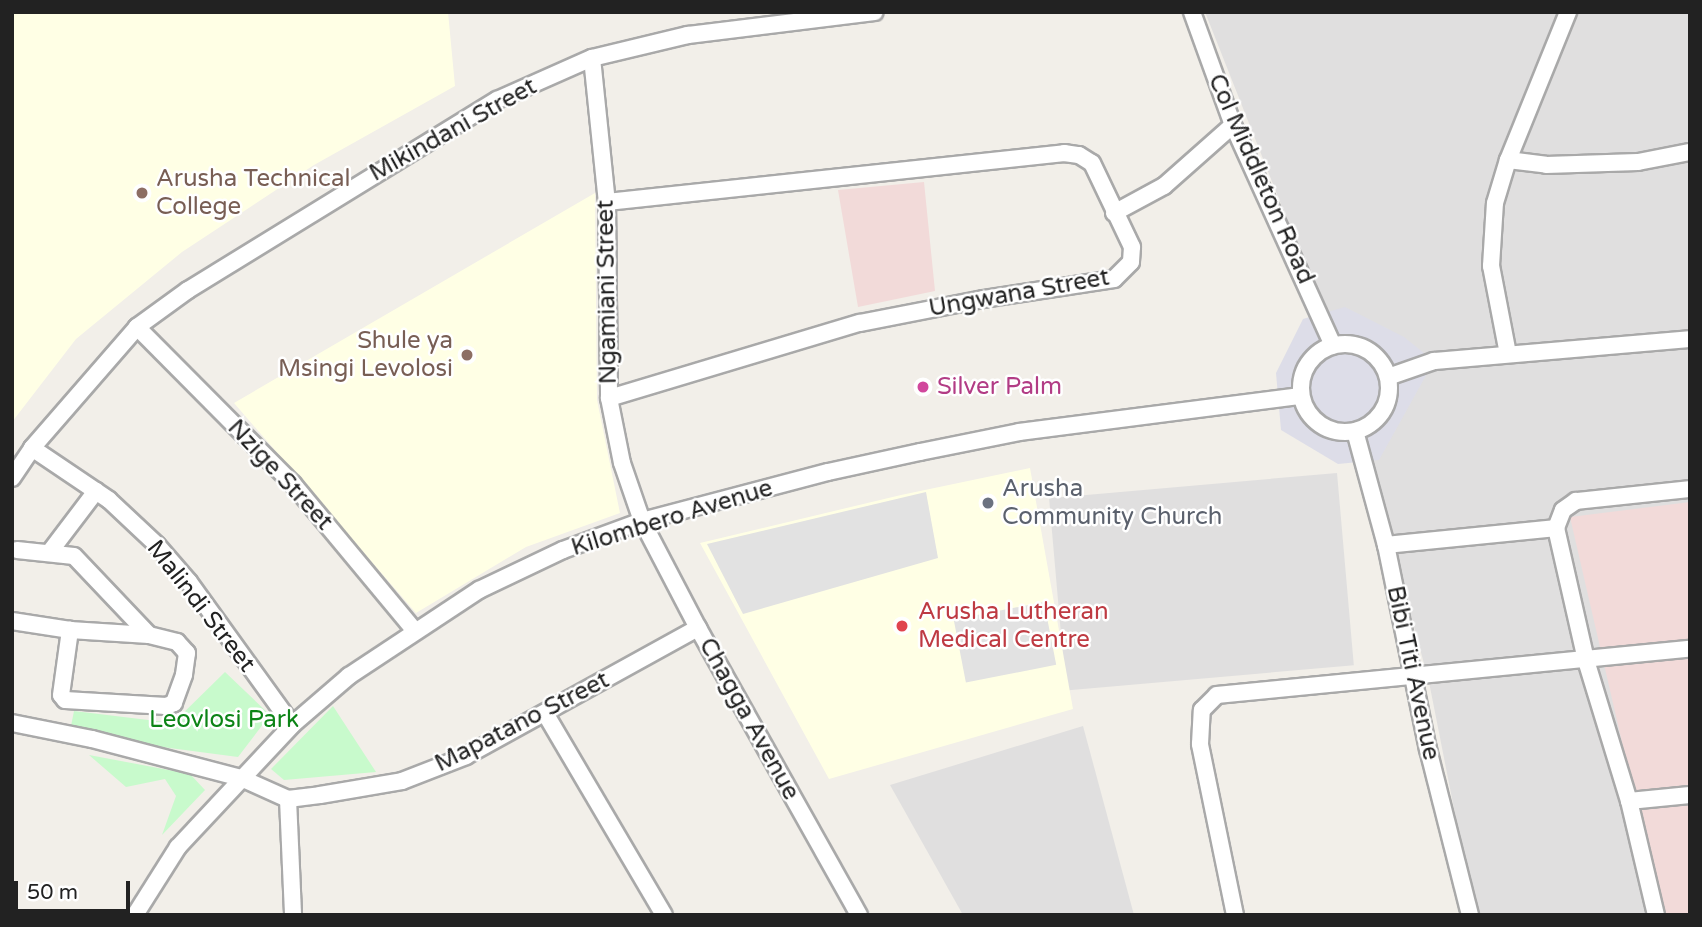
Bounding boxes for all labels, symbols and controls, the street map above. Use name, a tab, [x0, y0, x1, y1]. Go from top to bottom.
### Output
street label: Col Middleton Road	[1202, 70, 1320, 288]
street label: Mikindani Street	[364, 72, 542, 188]
place label: Arusha Technical College	[156, 165, 350, 221]
marker: Arusha Technical College	[134, 185, 150, 201]
street label: Ngamiani Street	[591, 200, 623, 384]
street label: Ungwana Street	[926, 263, 1112, 323]
place label: Shule ya Msingi Levolosi	[278, 327, 453, 383]
marker: Shule ya Msingi Levolosi	[459, 347, 475, 363]
place label: Silver Palm	[937, 373, 1062, 401]
marker: Silver Palm	[915, 379, 931, 395]
street label: Nzige Street	[221, 414, 339, 536]
street label: Kilombero Avenue	[568, 474, 776, 562]
place label: Arusha Community Church	[1002, 475, 1222, 531]
marker: Arusha Community Church	[980, 495, 996, 511]
street label: Malindi Street	[141, 534, 261, 678]
street label: Bibi Titi Avenue	[1380, 583, 1446, 763]
place label: Arusha Lutheran Medical Centre	[918, 598, 1109, 654]
marker: Arusha Lutheran Medical Centre	[892, 616, 912, 636]
street label: Chagga Avenue	[693, 633, 805, 805]
street label: Mapatano Street	[430, 666, 614, 778]
park label: Leovlosi Park	[149, 706, 299, 734]
scale bar	[18, 867, 133, 911]
text: 50 m	[27, 880, 78, 905]

